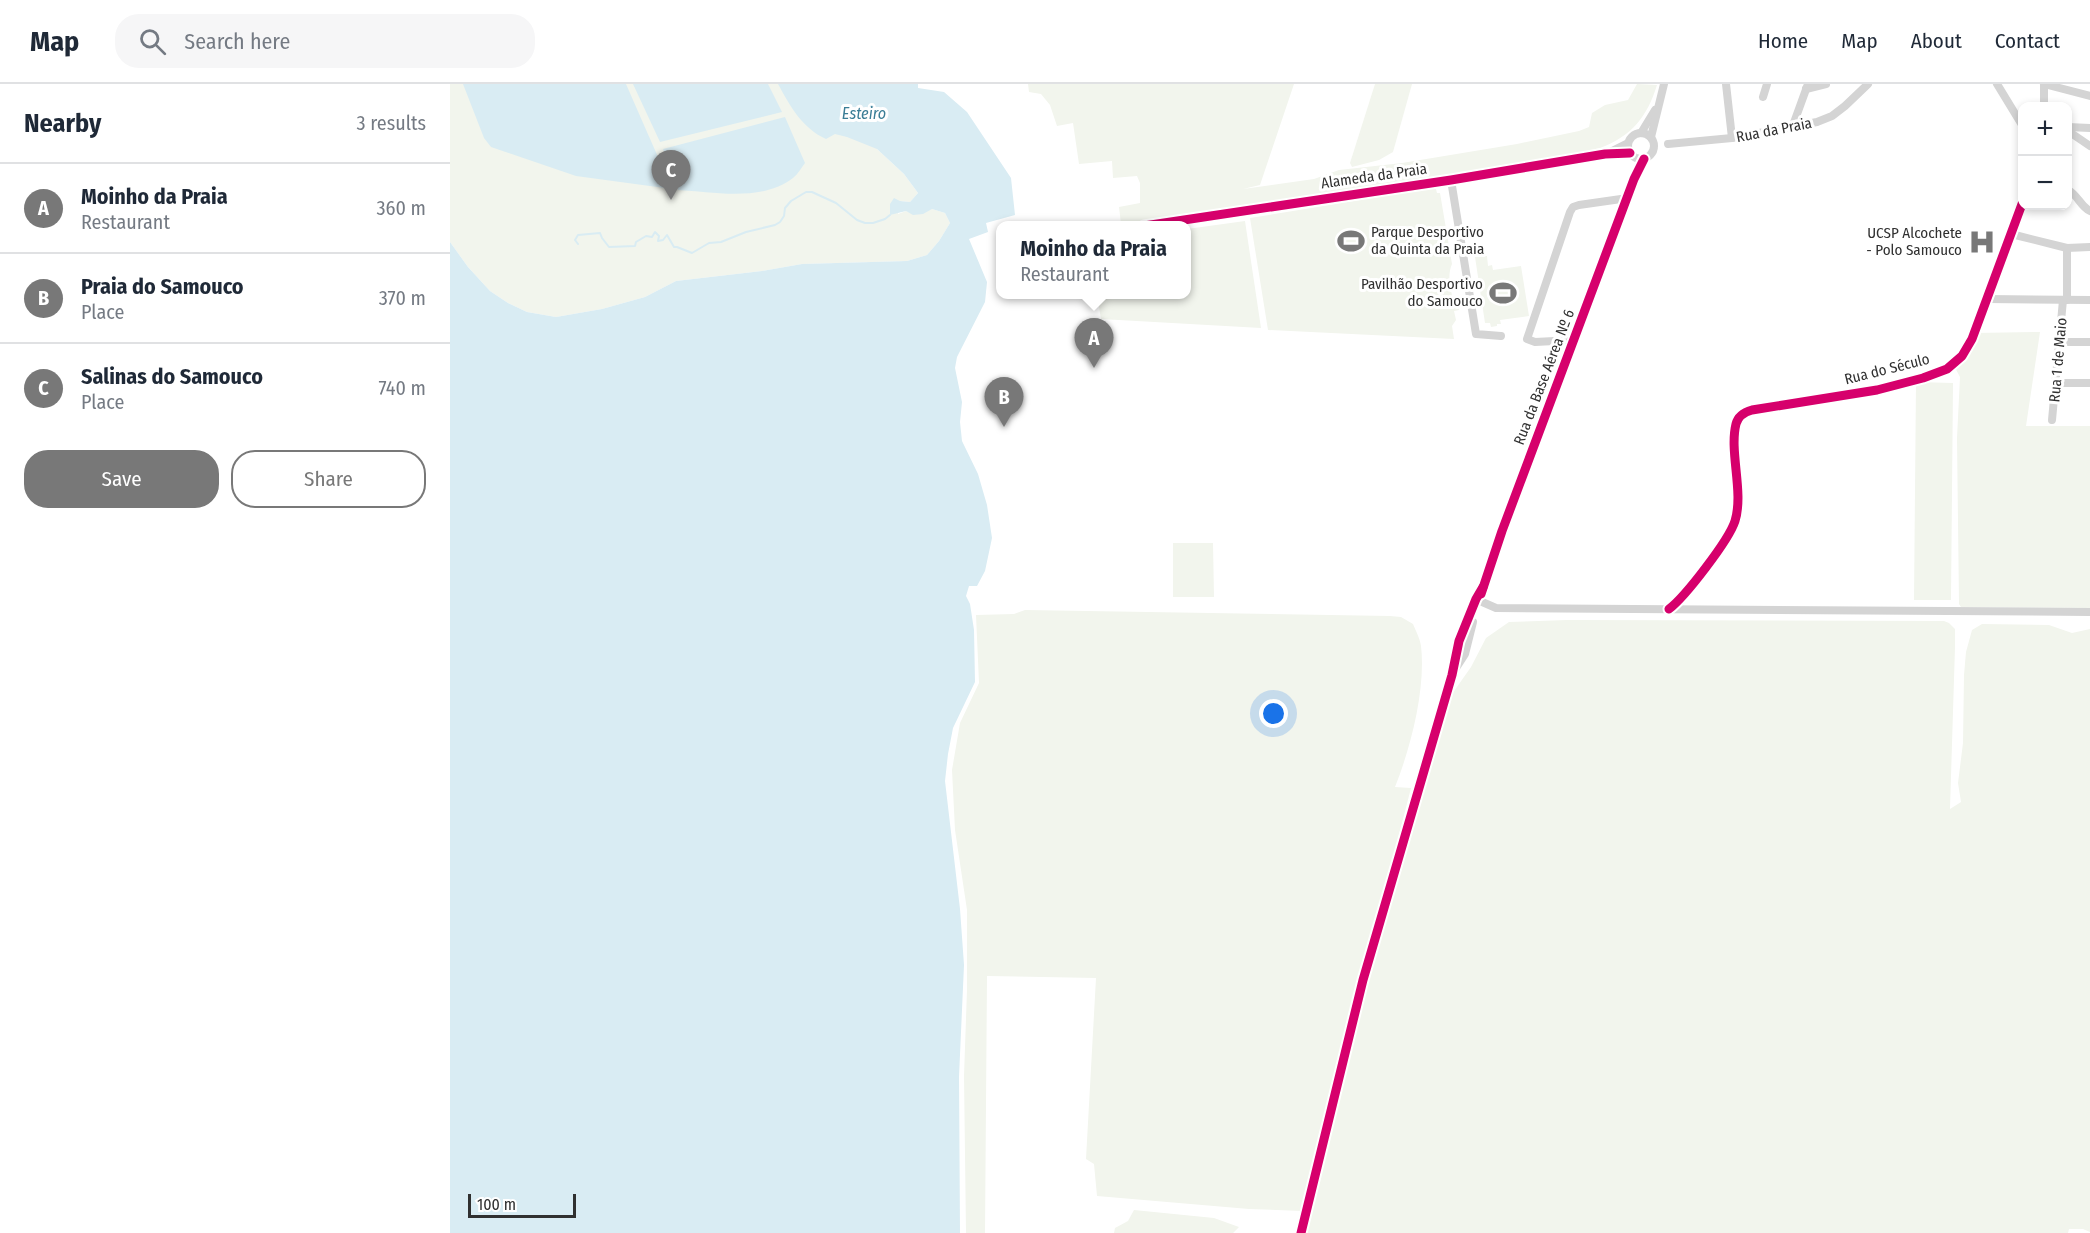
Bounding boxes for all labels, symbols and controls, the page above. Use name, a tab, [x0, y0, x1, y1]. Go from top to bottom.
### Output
search box	[115, 14, 535, 68]
text: Map	[30, 25, 79, 58]
icon: search	[136, 25, 169, 58]
text: Search here	[184, 28, 290, 55]
text: Home	[1758, 28, 1808, 54]
text: Map	[1841, 28, 1878, 54]
text: About	[1911, 28, 1962, 54]
text: Contact	[1995, 28, 2060, 54]
map controls	[2018, 102, 2072, 210]
button: +	[2018, 102, 2072, 156]
water label: Esteiro	[842, 104, 886, 123]
text: Nearby	[24, 108, 101, 139]
text: 3 results	[357, 111, 426, 135]
street label: Rua da Praia	[1735, 114, 1813, 146]
pin: C	[652, 150, 690, 200]
button: −	[2018, 156, 2072, 210]
street label: Alameda da Praia	[1320, 160, 1428, 192]
text: Moinho da Praia	[81, 183, 228, 210]
text: A	[38, 196, 49, 220]
text: 360 m	[377, 196, 426, 220]
text: Restaurant	[81, 210, 170, 234]
popup	[996, 221, 1191, 299]
place label: Parque Desportivo da Quinta da Praia	[1371, 223, 1484, 258]
place label: UCSP Alcochete - Polo Samouco	[1866, 224, 1962, 259]
sports icon: Parque Desportivo da Quinta da Praia	[1336, 226, 1366, 256]
hospital icon: UCSP Alcochete - Polo Samouco	[1967, 227, 1997, 257]
text: Moinho da Praia	[1020, 235, 1167, 262]
text: Restaurant	[1020, 262, 1109, 286]
text: Praia do Samouco	[81, 273, 244, 300]
place label: Pavilhão Desportivo do Samouco	[1361, 275, 1483, 310]
sports icon: Pavilhão Desportivo do Samouco	[1488, 278, 1518, 308]
text: B	[38, 286, 49, 310]
text: 370 m	[379, 286, 426, 310]
text: Place	[81, 300, 124, 324]
street label: Rua da Base Aérea Nº 6	[1510, 307, 1578, 447]
street label: Rua 1 de Maio	[2045, 317, 2071, 403]
pin: A	[1074, 318, 1114, 368]
street label: Rua do Século	[1843, 350, 1932, 388]
text: Salinas do Samouco	[81, 363, 263, 390]
text: C	[38, 376, 49, 400]
text: 740 m	[378, 376, 426, 400]
pin: B	[984, 378, 1024, 427]
text: Place	[81, 390, 124, 414]
button: Save	[24, 450, 219, 508]
button: Share	[231, 450, 426, 508]
your location	[1259, 699, 1288, 728]
scale bar	[468, 1191, 576, 1218]
text: 100 m	[477, 1195, 516, 1214]

